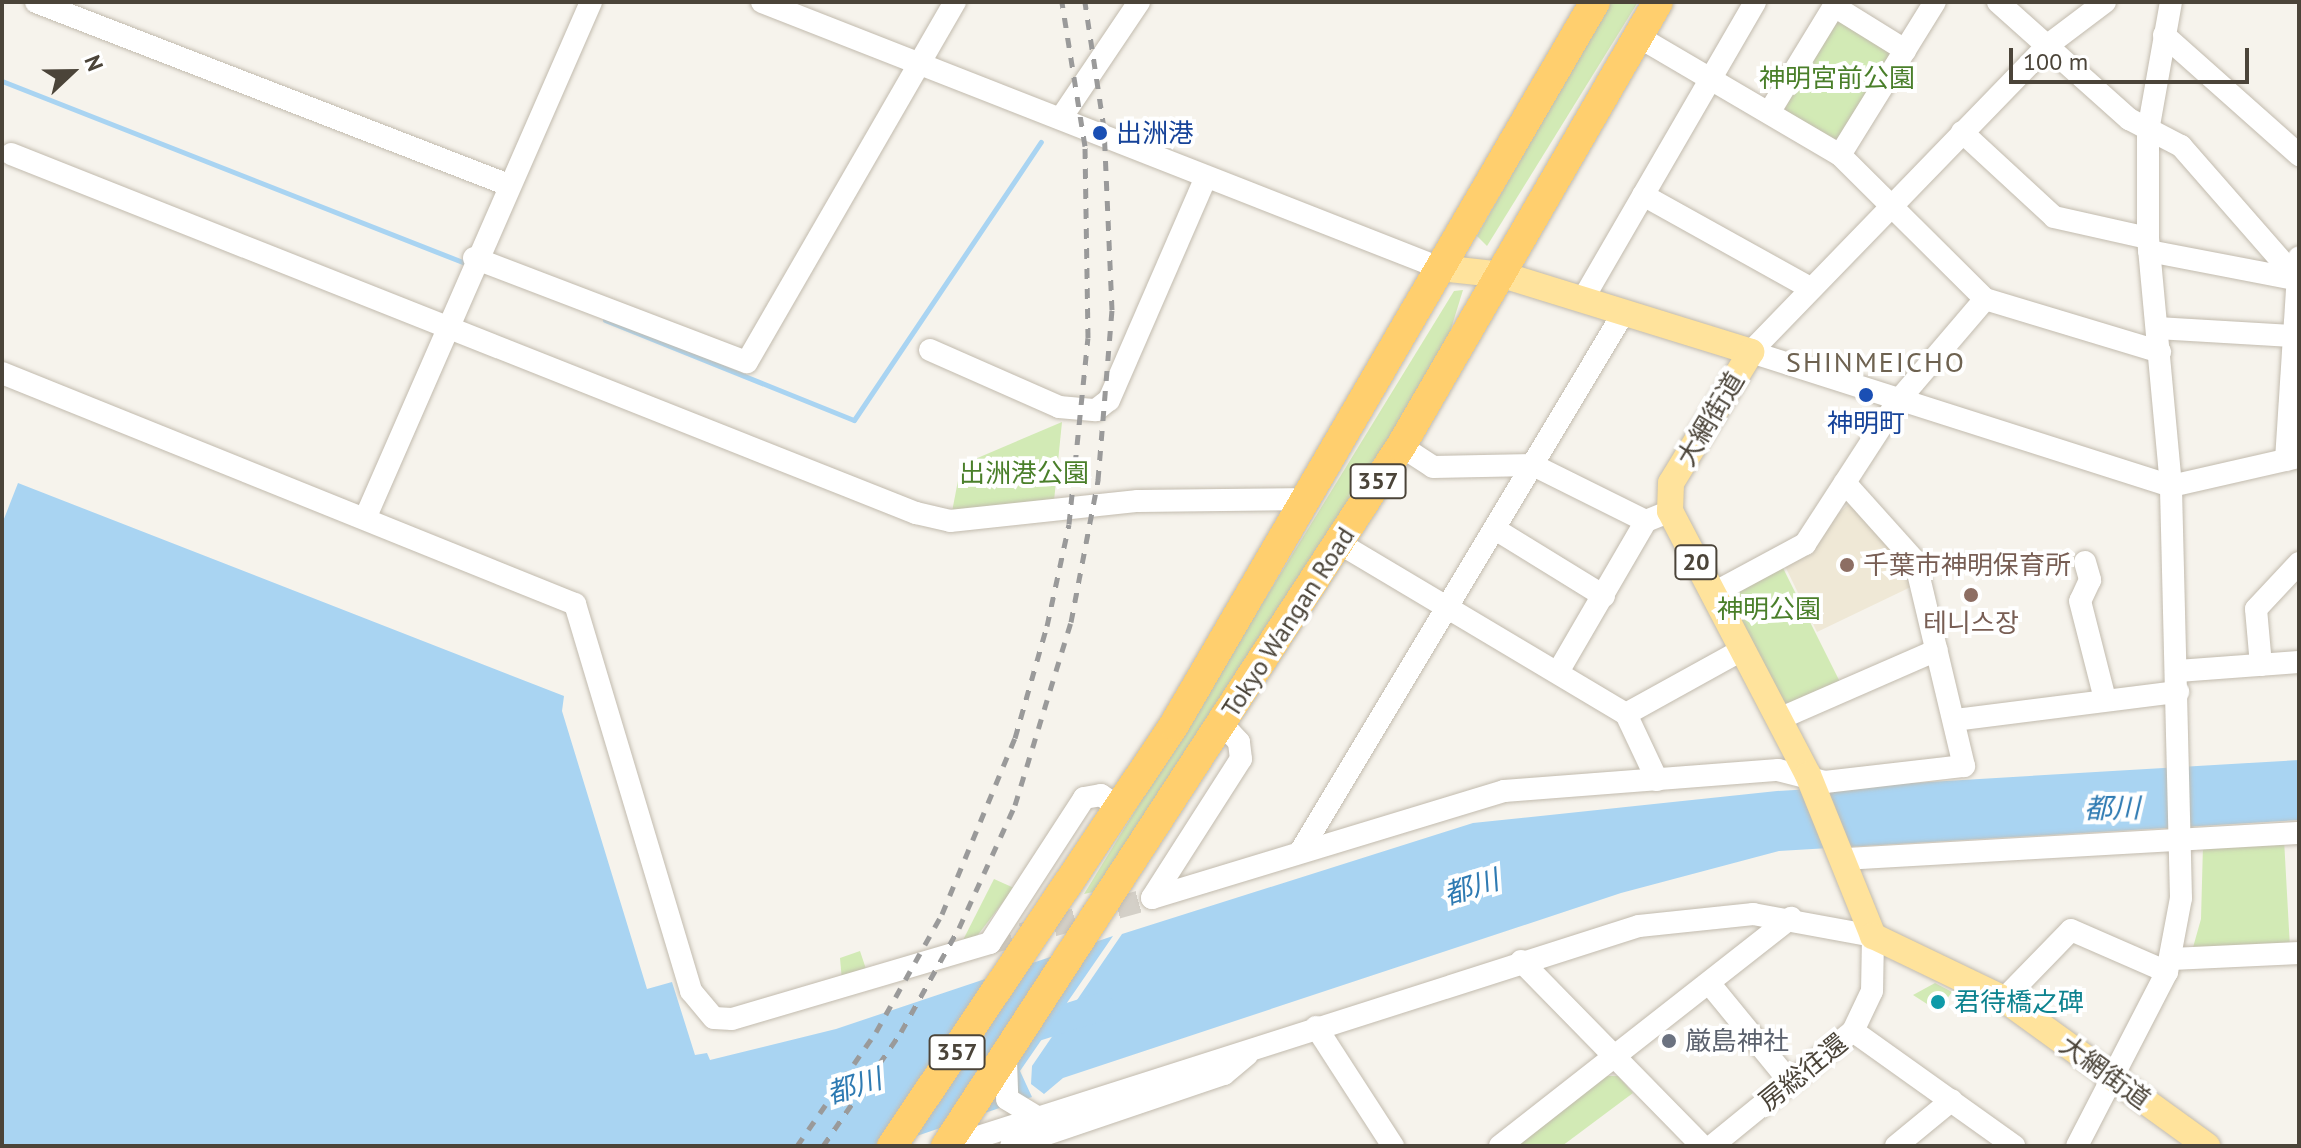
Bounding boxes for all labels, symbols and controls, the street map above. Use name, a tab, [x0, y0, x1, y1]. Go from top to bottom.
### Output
north arrow	[32, 32, 112, 112]
scale bar	[2013, 32, 2253, 82]
text: 100 m	[2023, 46, 2088, 77]
text: N	[79, 51, 110, 75]
park label: 神明宮前公園	[1759, 62, 1915, 94]
place label: 出洲港	[1116, 117, 1194, 149]
marker: 出洲港	[1091, 124, 1109, 142]
district label: SHINMEICHO	[1786, 345, 1966, 379]
street label: 大網街道	[1670, 366, 1750, 472]
marker: 神明町	[1857, 386, 1875, 404]
place label: 神明町	[1827, 407, 1905, 439]
park label: 出洲港公園	[959, 457, 1089, 489]
road number: 357	[1348, 461, 1408, 501]
street label: Tokyo Wangan Road	[1215, 521, 1361, 723]
road number: 20	[1674, 542, 1718, 582]
place label: 千葉市神明保育所	[1863, 549, 2071, 581]
marker: 千葉市神明保育所	[1838, 556, 1856, 574]
marker: 테니스장	[1962, 586, 1980, 604]
park label: 神明公園	[1717, 593, 1821, 625]
place label: 테니스장	[1923, 607, 2019, 639]
water label: 都川	[2084, 791, 2140, 825]
water label: 都川	[1439, 862, 1503, 912]
place label: 君待橋之碑	[1954, 986, 2084, 1018]
marker: 君待橋之碑	[1929, 993, 1947, 1011]
place label: 厳島神社	[1685, 1025, 1789, 1057]
street label: 房総往還	[1753, 1027, 1853, 1117]
street label: 大網街道	[2054, 1029, 2156, 1115]
road number: 357	[927, 1032, 987, 1072]
marker: 厳島神社	[1660, 1032, 1678, 1050]
water label: 都川	[822, 1061, 886, 1111]

